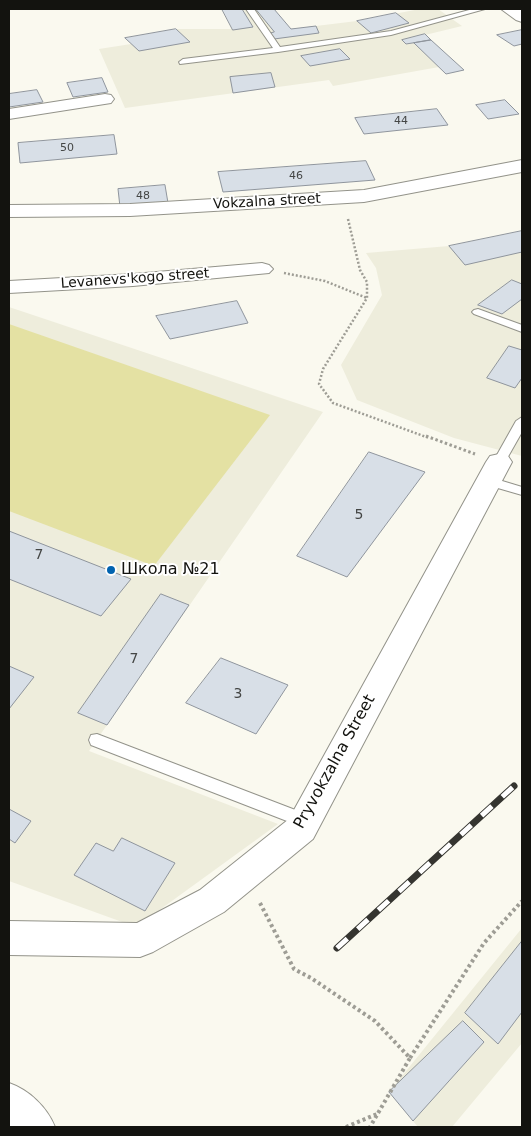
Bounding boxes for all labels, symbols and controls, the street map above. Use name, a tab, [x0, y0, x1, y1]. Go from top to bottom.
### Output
house number: 44	[394, 114, 408, 128]
house number: 50	[60, 141, 74, 155]
house number: 46	[289, 169, 303, 183]
house number: 48	[136, 189, 150, 203]
street label: Vokzalna street	[213, 191, 321, 213]
street label: Levanevs'kogo street	[60, 265, 210, 293]
house number: 5	[355, 507, 363, 523]
house number: 7	[35, 547, 43, 563]
place label: Школа №21	[121, 560, 220, 580]
marker: Школа №21	[105, 564, 117, 576]
house number: 7	[130, 651, 138, 667]
house number: 3	[234, 686, 242, 702]
street label: Pryvokzalna Street	[290, 692, 380, 832]

